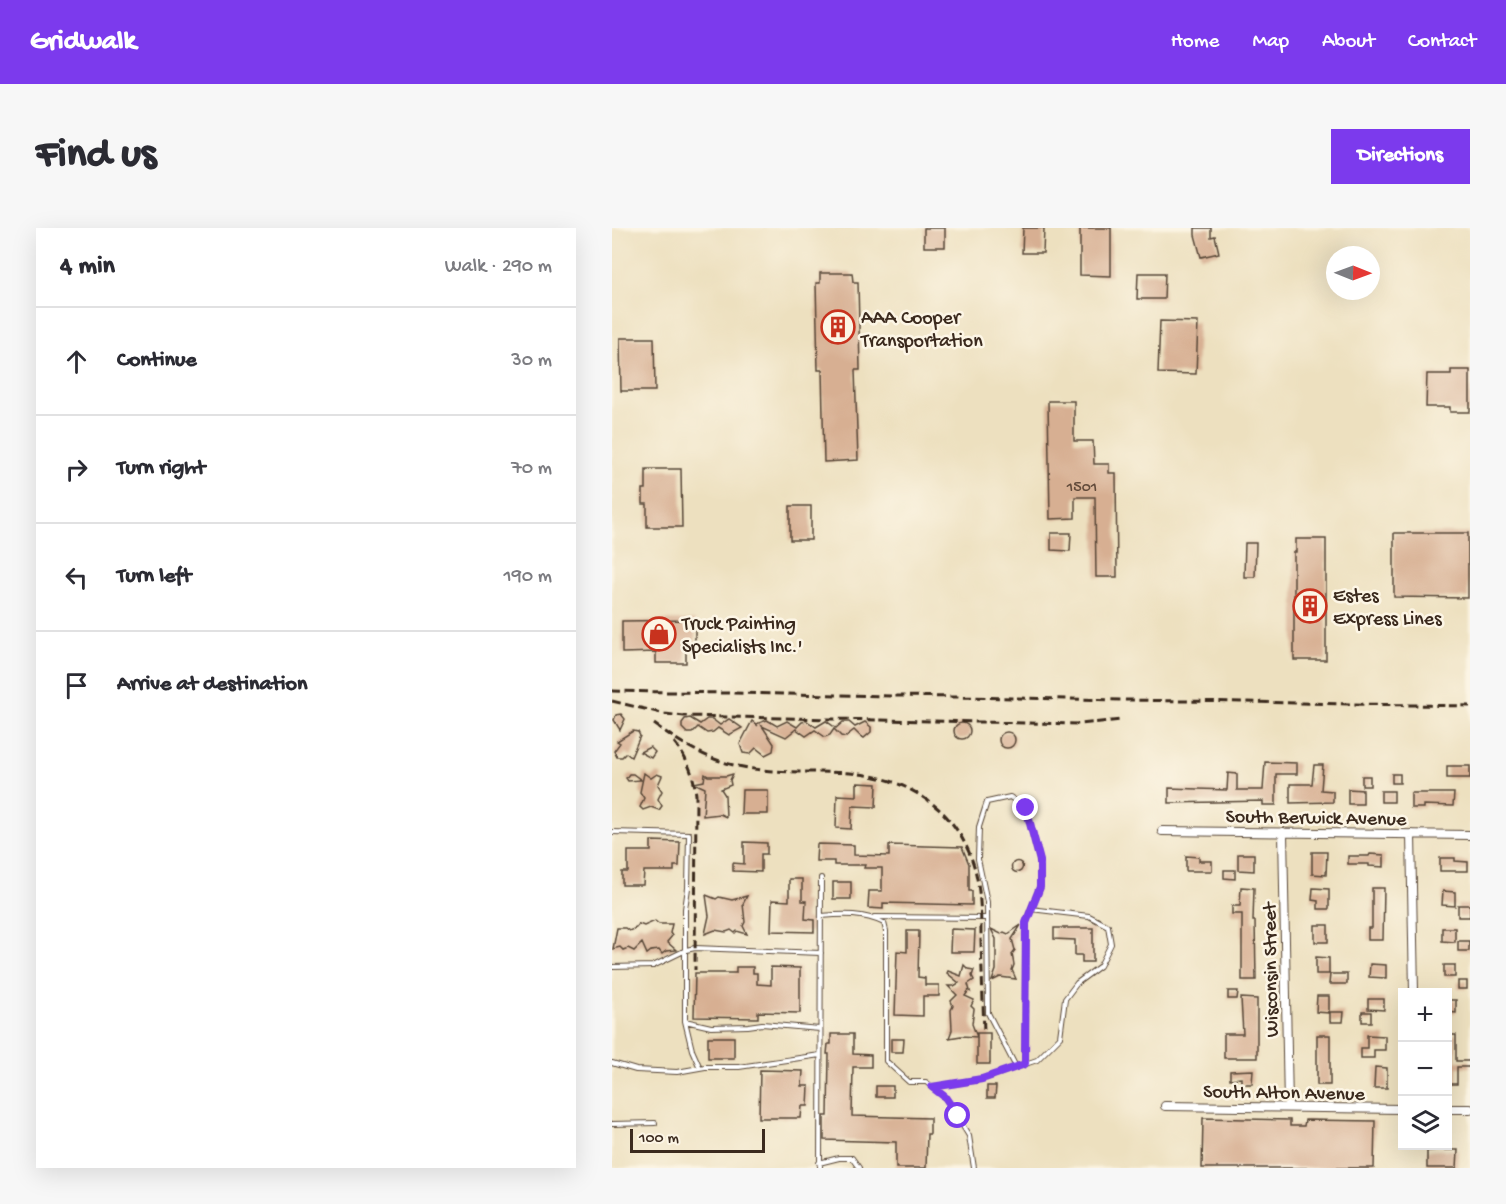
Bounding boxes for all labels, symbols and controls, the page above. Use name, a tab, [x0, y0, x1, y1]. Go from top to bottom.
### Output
text: Gridwalk	[30, 26, 136, 59]
text: Home	[1171, 30, 1219, 55]
text: Map	[1252, 30, 1289, 55]
text: About	[1322, 30, 1375, 55]
text: Contact	[1408, 30, 1476, 55]
button: Directions	[1331, 129, 1470, 184]
text: Find us	[36, 132, 156, 181]
north arrow	[1326, 246, 1380, 300]
text: 4 min	[60, 252, 115, 283]
text: Walk · 290 m	[445, 256, 552, 279]
place label: AAA Cooper Transportation	[860, 308, 983, 354]
building icon: AAA Cooper Transportation	[820, 309, 856, 345]
icon: ahead	[60, 345, 93, 378]
text: Continue	[117, 348, 197, 374]
text: 30 m	[511, 350, 552, 373]
icon: right	[60, 453, 93, 486]
text: Turn right	[117, 456, 205, 482]
text: 70 m	[511, 458, 552, 481]
house number: 1501	[1066, 479, 1097, 498]
icon: left	[60, 561, 93, 594]
text: Turn left	[117, 564, 191, 590]
text: 190 m	[504, 566, 552, 589]
place label: Estes Express Lines	[1333, 586, 1442, 632]
building icon: Estes Express Lines	[1292, 588, 1328, 624]
place label: Truck Painting Specialists Inc.'	[681, 614, 803, 660]
shop icon: Truck Painting Specialists Inc.'	[641, 616, 677, 652]
icon: arrive	[60, 669, 93, 702]
text: Arrive at destination	[117, 672, 307, 698]
route end	[1012, 794, 1038, 820]
street label: South Berwick Avenue	[1225, 806, 1407, 833]
street label: Wisconsin Street	[1260, 901, 1285, 1037]
map controls	[1398, 988, 1452, 1150]
button: +	[1398, 988, 1452, 1042]
button: −	[1398, 1042, 1452, 1096]
street label: South Alton Avenue	[1203, 1082, 1366, 1107]
button: layers	[1398, 1096, 1452, 1150]
route start	[944, 1102, 970, 1128]
scale bar	[630, 1126, 765, 1154]
text: 100 m	[639, 1130, 679, 1149]

